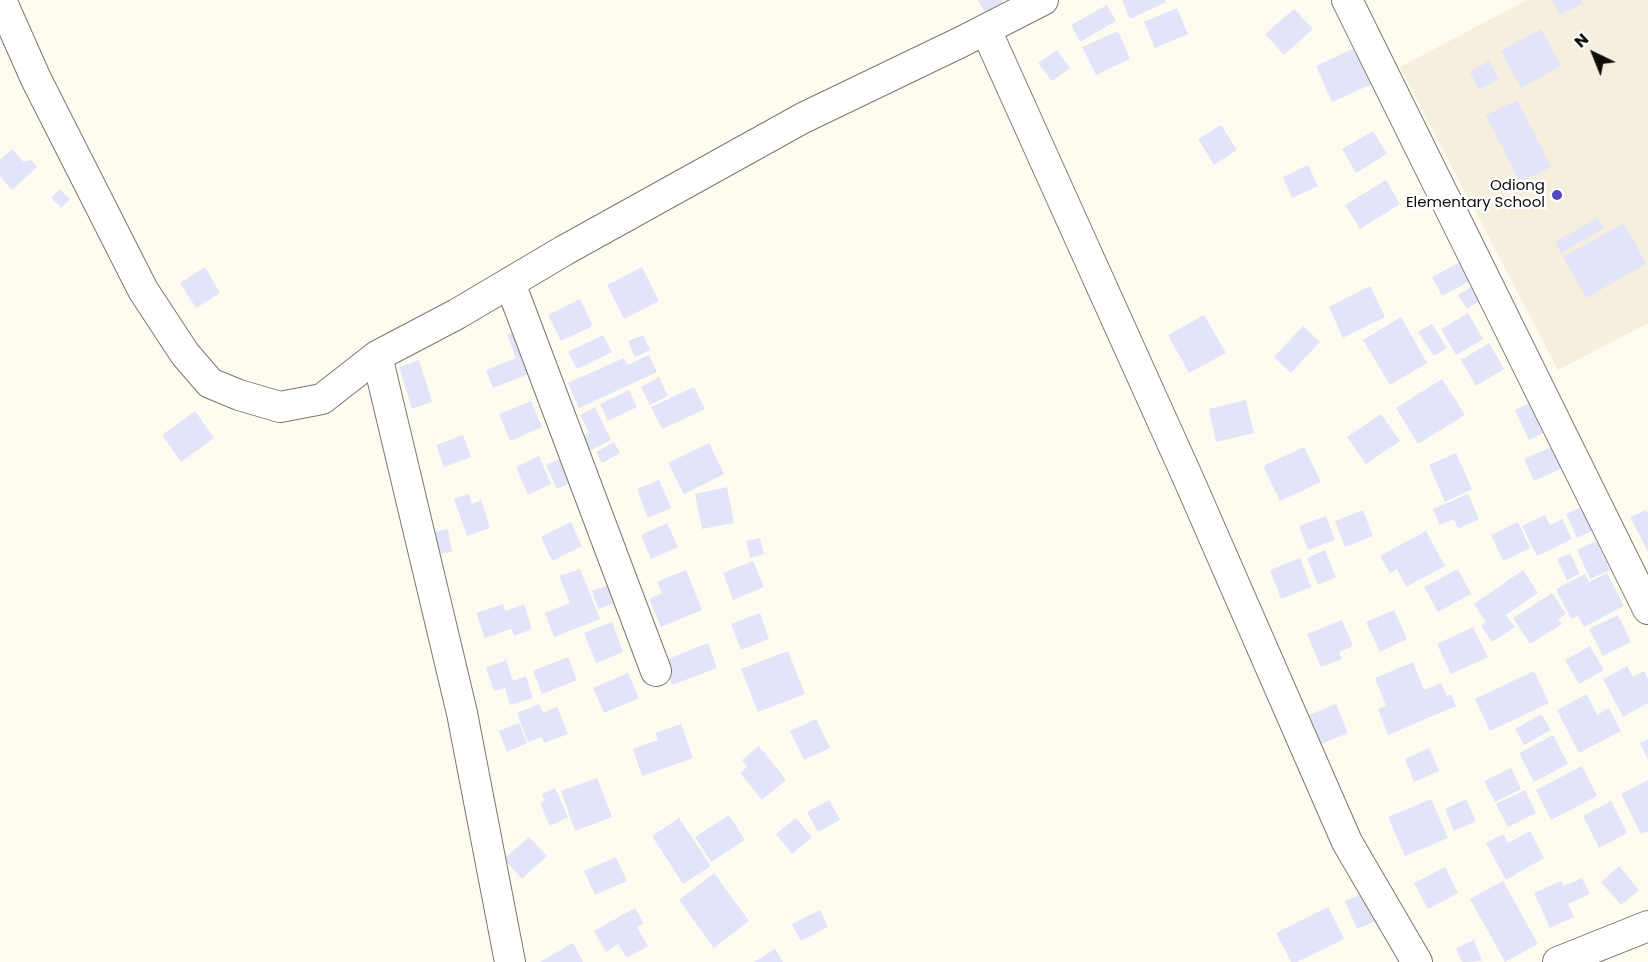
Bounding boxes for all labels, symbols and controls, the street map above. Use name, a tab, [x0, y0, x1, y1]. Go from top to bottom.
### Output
north arrow	[1564, 24, 1624, 84]
text: N	[1569, 28, 1594, 53]
place label: Odiong Elementary School	[1406, 177, 1545, 212]
marker: Odiong Elementary School	[1550, 188, 1564, 202]

